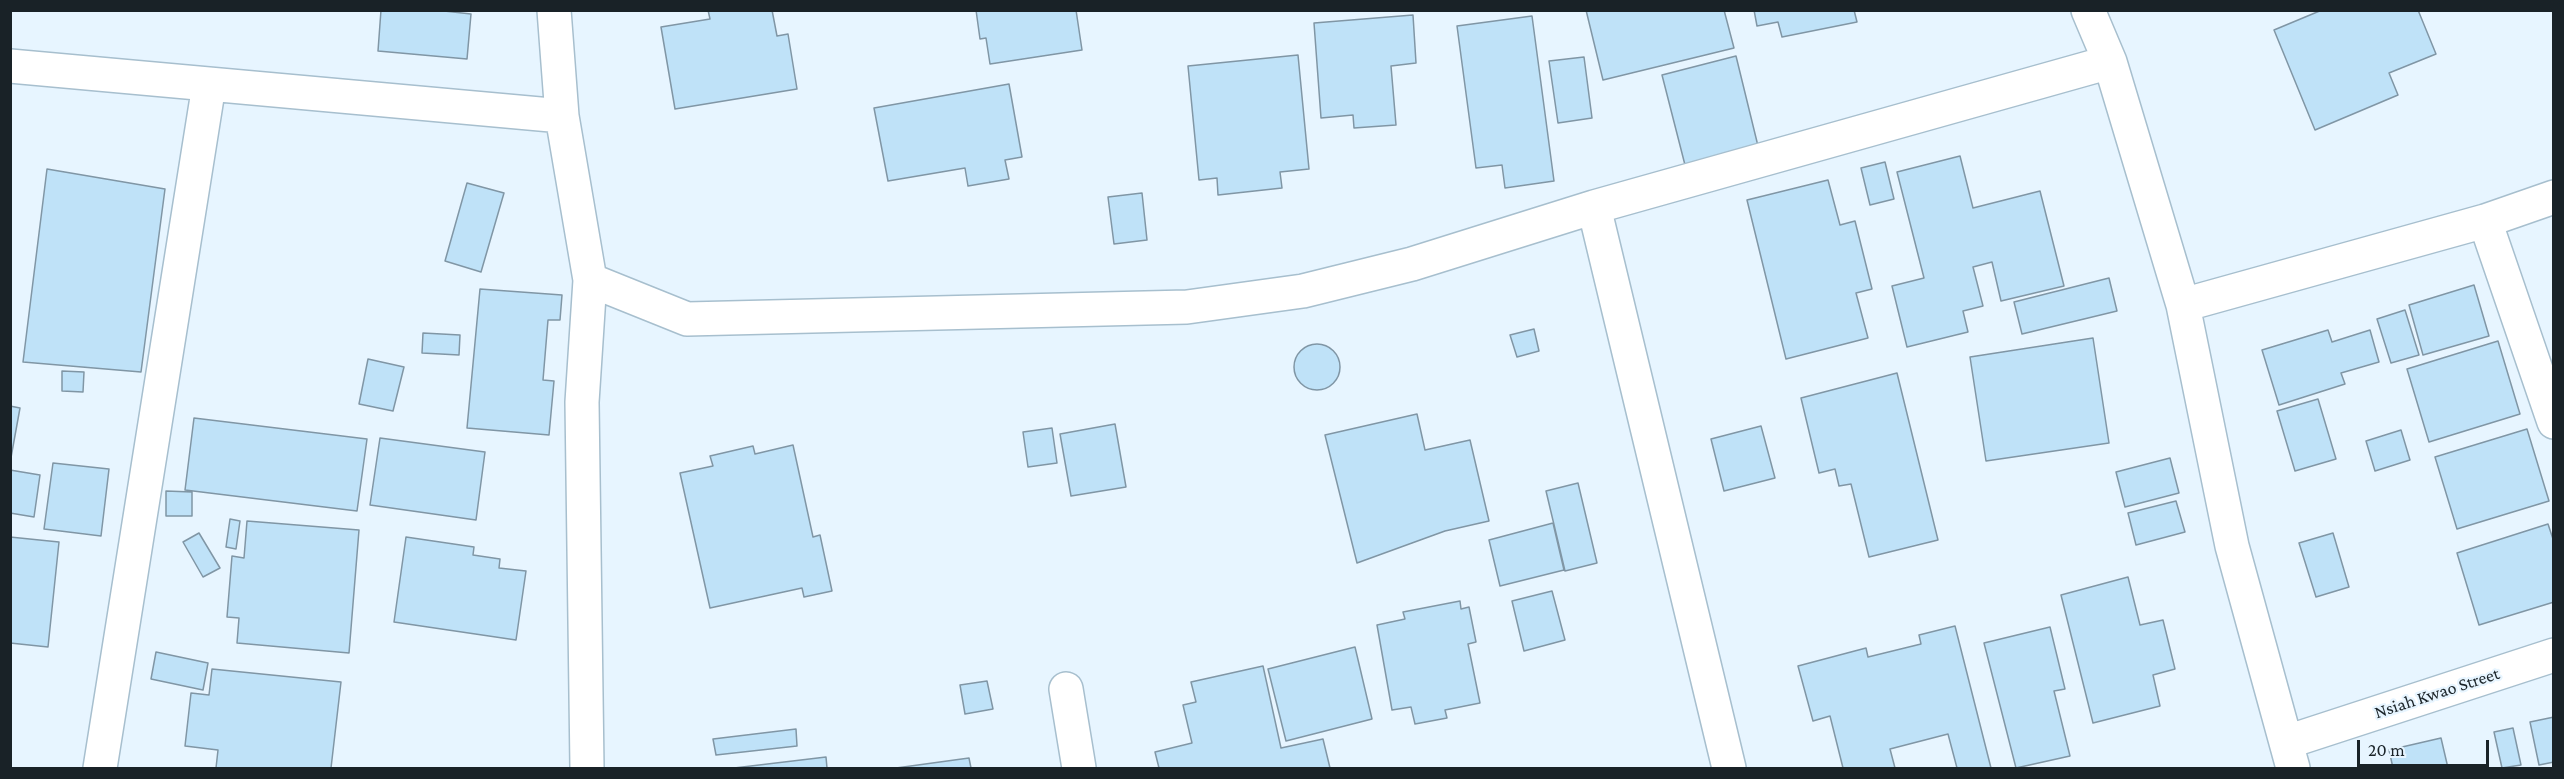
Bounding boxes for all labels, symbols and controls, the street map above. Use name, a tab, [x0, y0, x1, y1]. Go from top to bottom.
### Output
street label: Nsiah Kwao Street	[2372, 663, 2502, 723]
scale bar	[2360, 728, 2492, 766]
text: 20 m	[2368, 740, 2405, 760]

